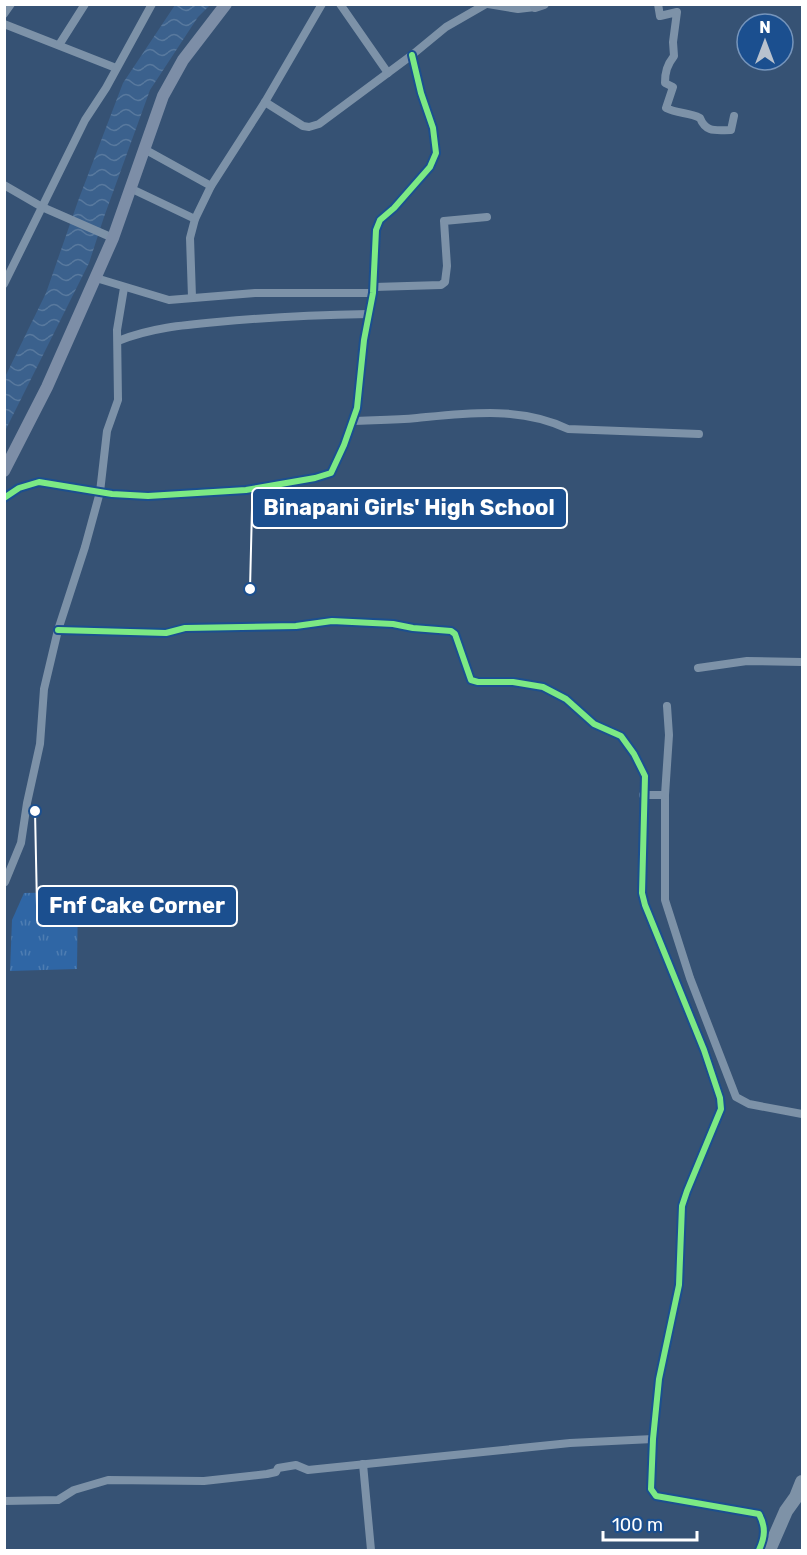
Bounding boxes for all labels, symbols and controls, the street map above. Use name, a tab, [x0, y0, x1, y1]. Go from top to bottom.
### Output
north arrow	[735, 12, 795, 72]
text: N	[759, 18, 771, 37]
callout: Binapani Girls' High School	[252, 488, 567, 528]
text: Binapani Girls' High School	[263, 494, 555, 521]
callout: Fnf Cake Corner	[37, 886, 237, 926]
text: Fnf Cake Corner	[49, 892, 225, 919]
scale bar	[603, 1504, 698, 1542]
text: 100 m	[612, 1514, 663, 1536]

